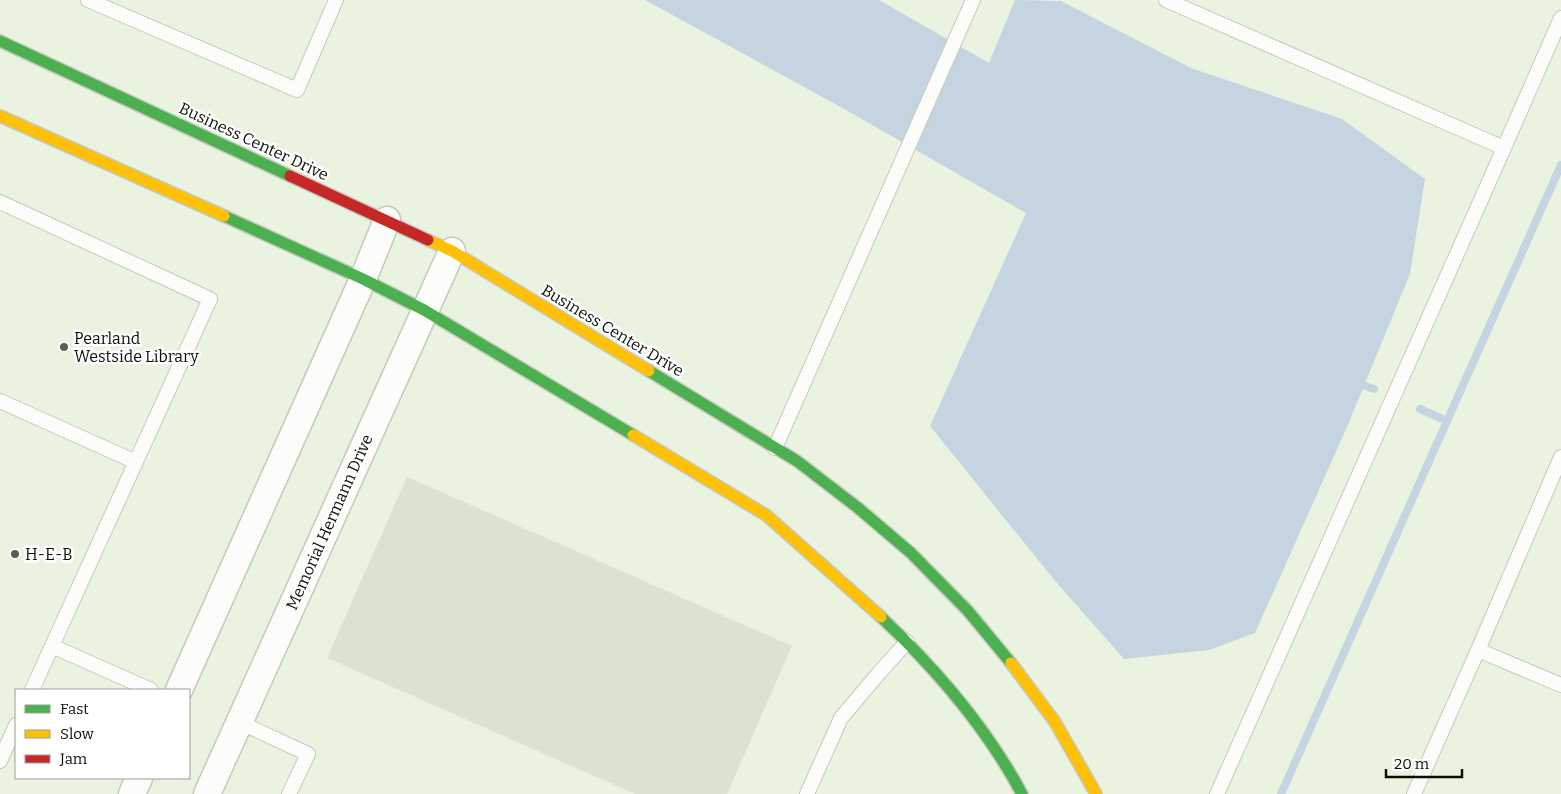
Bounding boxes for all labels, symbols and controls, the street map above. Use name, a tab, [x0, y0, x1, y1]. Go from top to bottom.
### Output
street label: Business Center Drive	[176, 98, 331, 184]
street label: Business Center Drive	[538, 280, 687, 380]
place label: Pearland Westside Library	[74, 329, 199, 366]
marker: Pearland Westside Library	[58, 341, 70, 353]
street label: Memorial Hermann Drive	[282, 431, 377, 613]
place label: H-E-B	[25, 545, 73, 564]
marker: H-E-B	[9, 548, 21, 560]
legend	[15, 689, 190, 779]
text: Fast	[60, 700, 89, 718]
text: Slow	[60, 725, 95, 743]
scale bar	[1386, 746, 1462, 778]
text: Jam	[59, 750, 88, 768]
text: 20 m	[1394, 755, 1430, 773]

